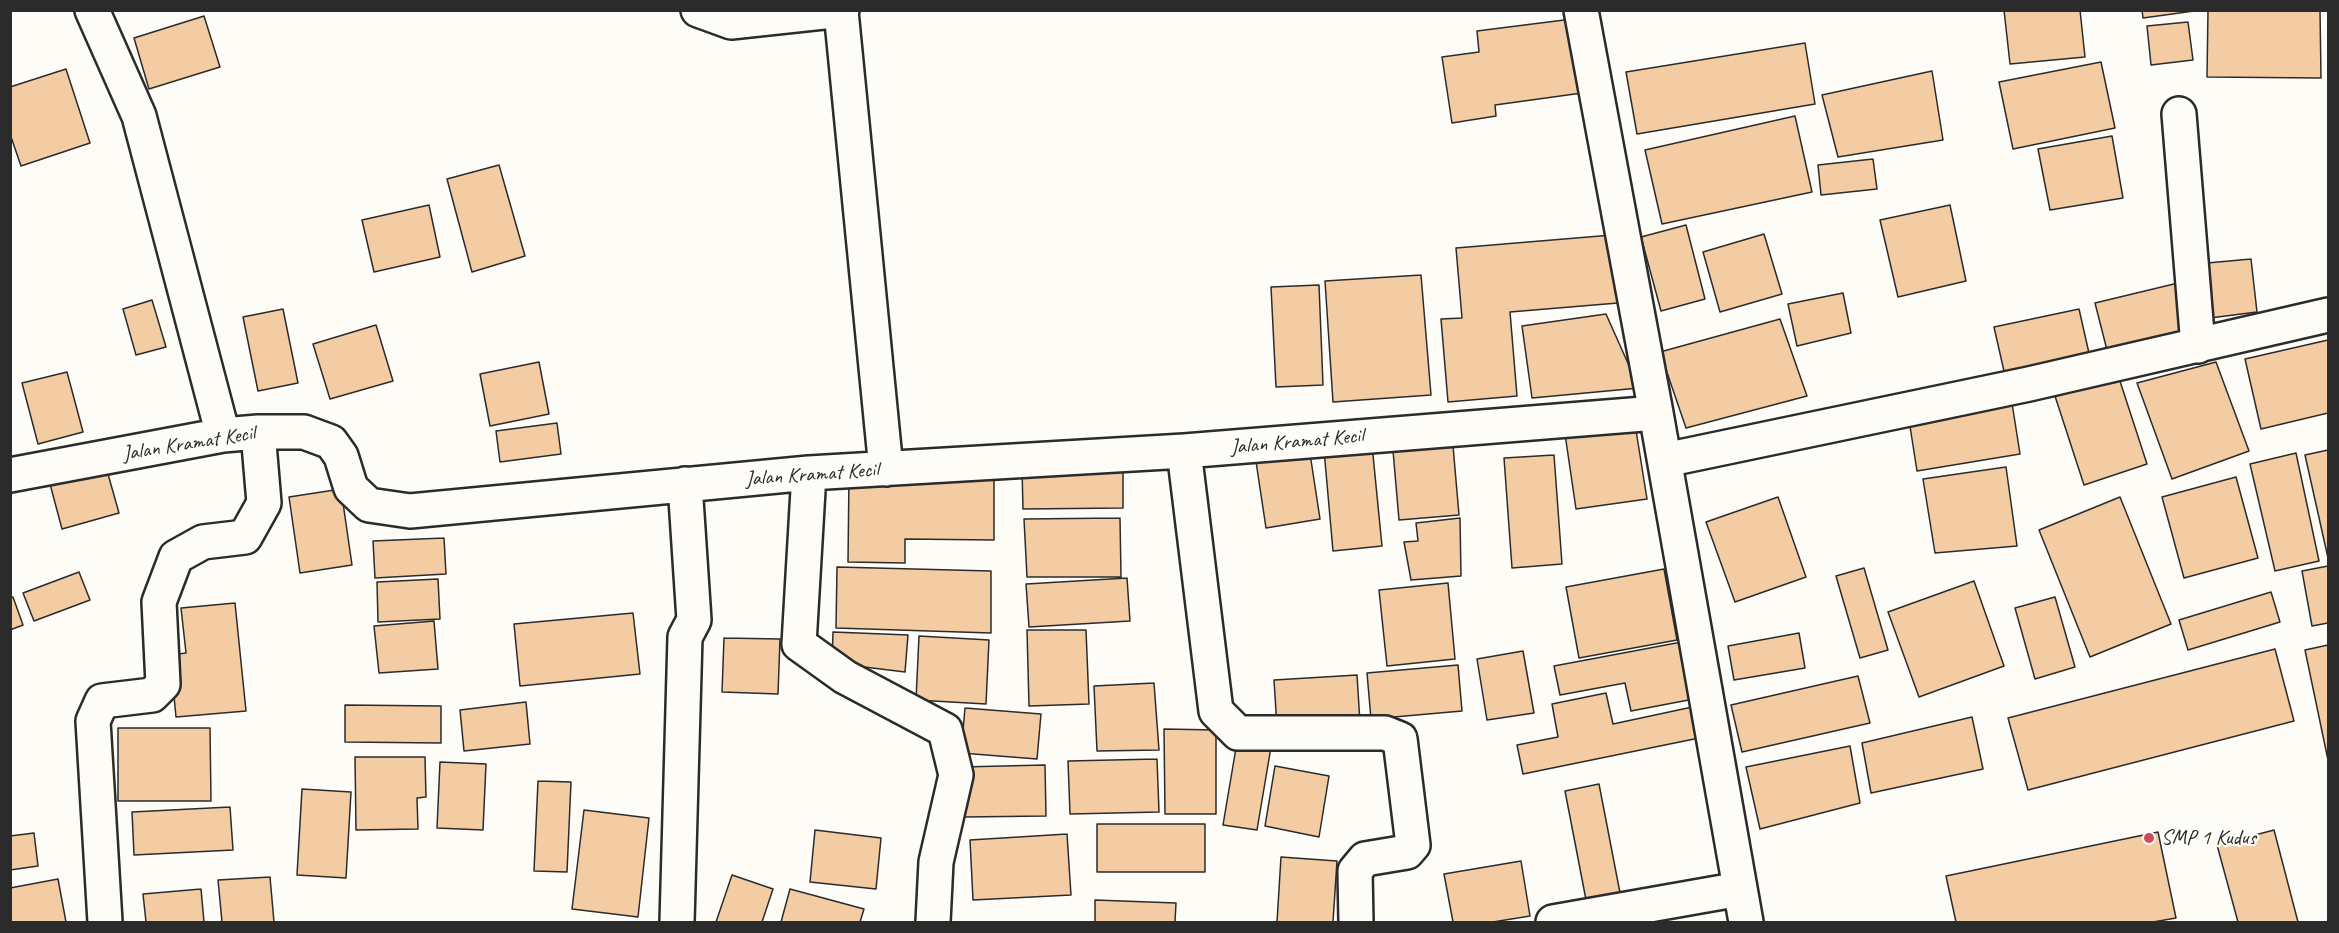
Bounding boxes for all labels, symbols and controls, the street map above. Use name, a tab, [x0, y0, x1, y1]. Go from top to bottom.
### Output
street label: Jalan Kramat Kecil	[121, 421, 257, 467]
street label: Jalan Kramat Kecil	[1229, 424, 1365, 460]
street label: Jalan Kramat Kecil	[744, 458, 880, 492]
place label: SMP 1 Kudus	[2161, 825, 2256, 851]
marker: SMP 1 Kudus	[2142, 831, 2156, 845]

